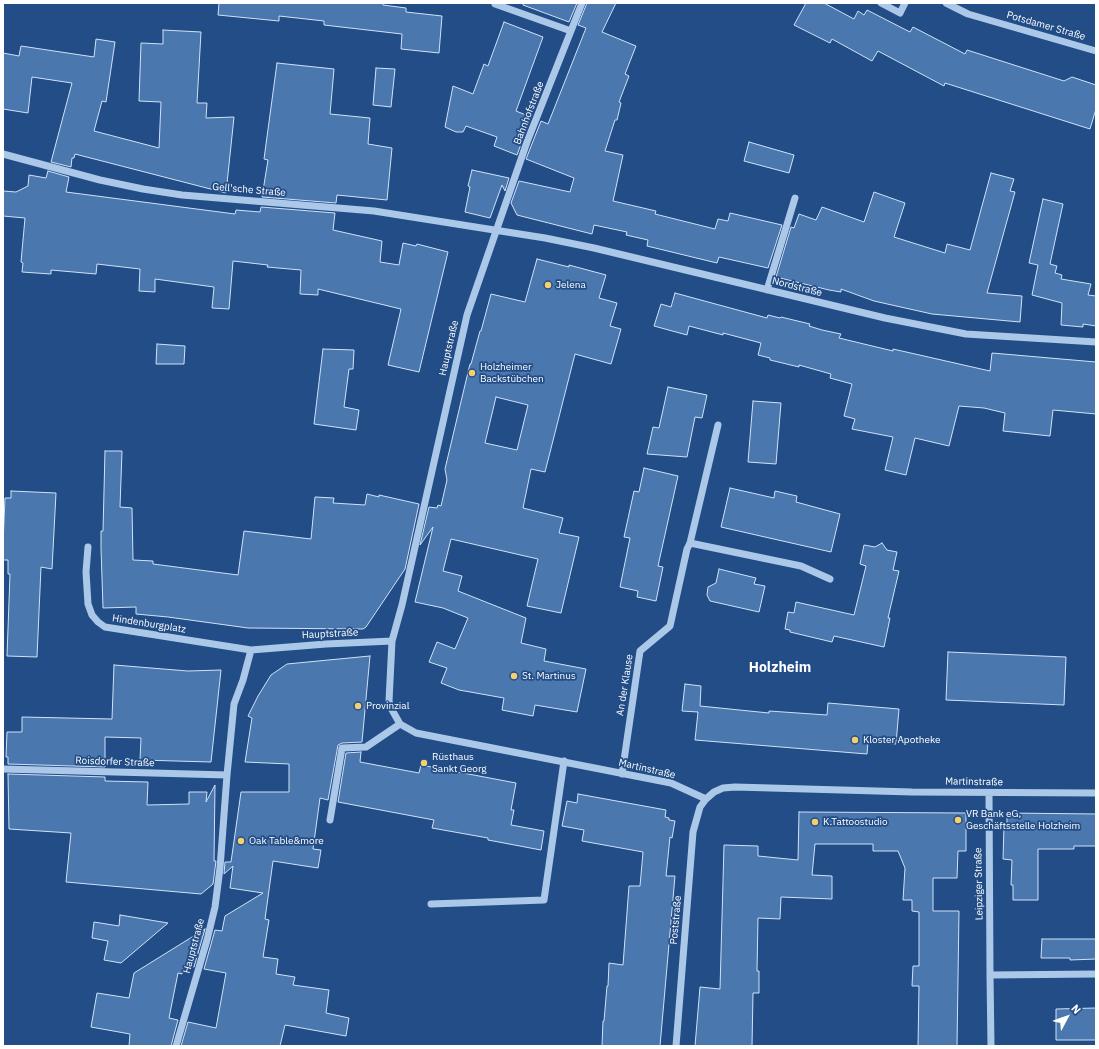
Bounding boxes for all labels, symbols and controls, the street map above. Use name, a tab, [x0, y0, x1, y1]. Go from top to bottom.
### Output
street label: Potsdamer Straße	[1005, 9, 1087, 43]
street label: Bahnhofstraße	[511, 80, 547, 146]
street label: Gell'sche Straße	[212, 181, 286, 199]
street label: Nordstraße	[771, 275, 823, 299]
place label: Jelena	[556, 279, 586, 291]
marker: Jelena	[543, 280, 553, 290]
street label: Hauptstraße	[437, 319, 461, 377]
place label: Holzheimer Backstübchen	[480, 361, 544, 384]
marker: Holzheimer Backstübchen	[467, 368, 477, 378]
street label: Hindenburgplatz	[111, 612, 187, 636]
street label: Hauptstraße	[301, 627, 359, 641]
street label: An der Klause	[614, 653, 636, 717]
district label: Holzheim	[749, 660, 811, 676]
place label: St. Martinus	[522, 670, 576, 682]
marker: St. Martinus	[509, 671, 519, 681]
place label: Provinzial	[366, 700, 409, 712]
marker: Provinzial	[353, 701, 363, 711]
place label: Kloster Apotheke	[863, 734, 941, 746]
marker: Kloster Apotheke	[850, 735, 860, 745]
place label: Rüsthaus Sankt Georg	[432, 751, 487, 774]
street label: Roisdorfer Straße	[75, 755, 155, 769]
street label: Martinstraße	[617, 757, 677, 781]
marker: Rüsthaus Sankt Georg	[419, 758, 429, 768]
street label: Martinstraße	[945, 775, 1003, 789]
place label: VR Bank eG, Geschäftsstelle Holzheim	[966, 808, 1080, 832]
marker: VR Bank eG, Geschäftsstelle Holzheim	[953, 815, 963, 825]
place label: K.Tattoostudio	[823, 816, 888, 828]
marker: K.Tattoostudio	[810, 817, 820, 827]
place label: Oak Table&more	[249, 835, 324, 847]
marker: Oak Table&more	[236, 836, 246, 846]
street label: Leipziger Straße	[972, 848, 986, 920]
street label: Poststraße	[668, 895, 684, 945]
street label: Hauptstraße	[181, 917, 207, 975]
north arrow	[1047, 997, 1087, 1037]
text: N	[1068, 1002, 1084, 1017]

